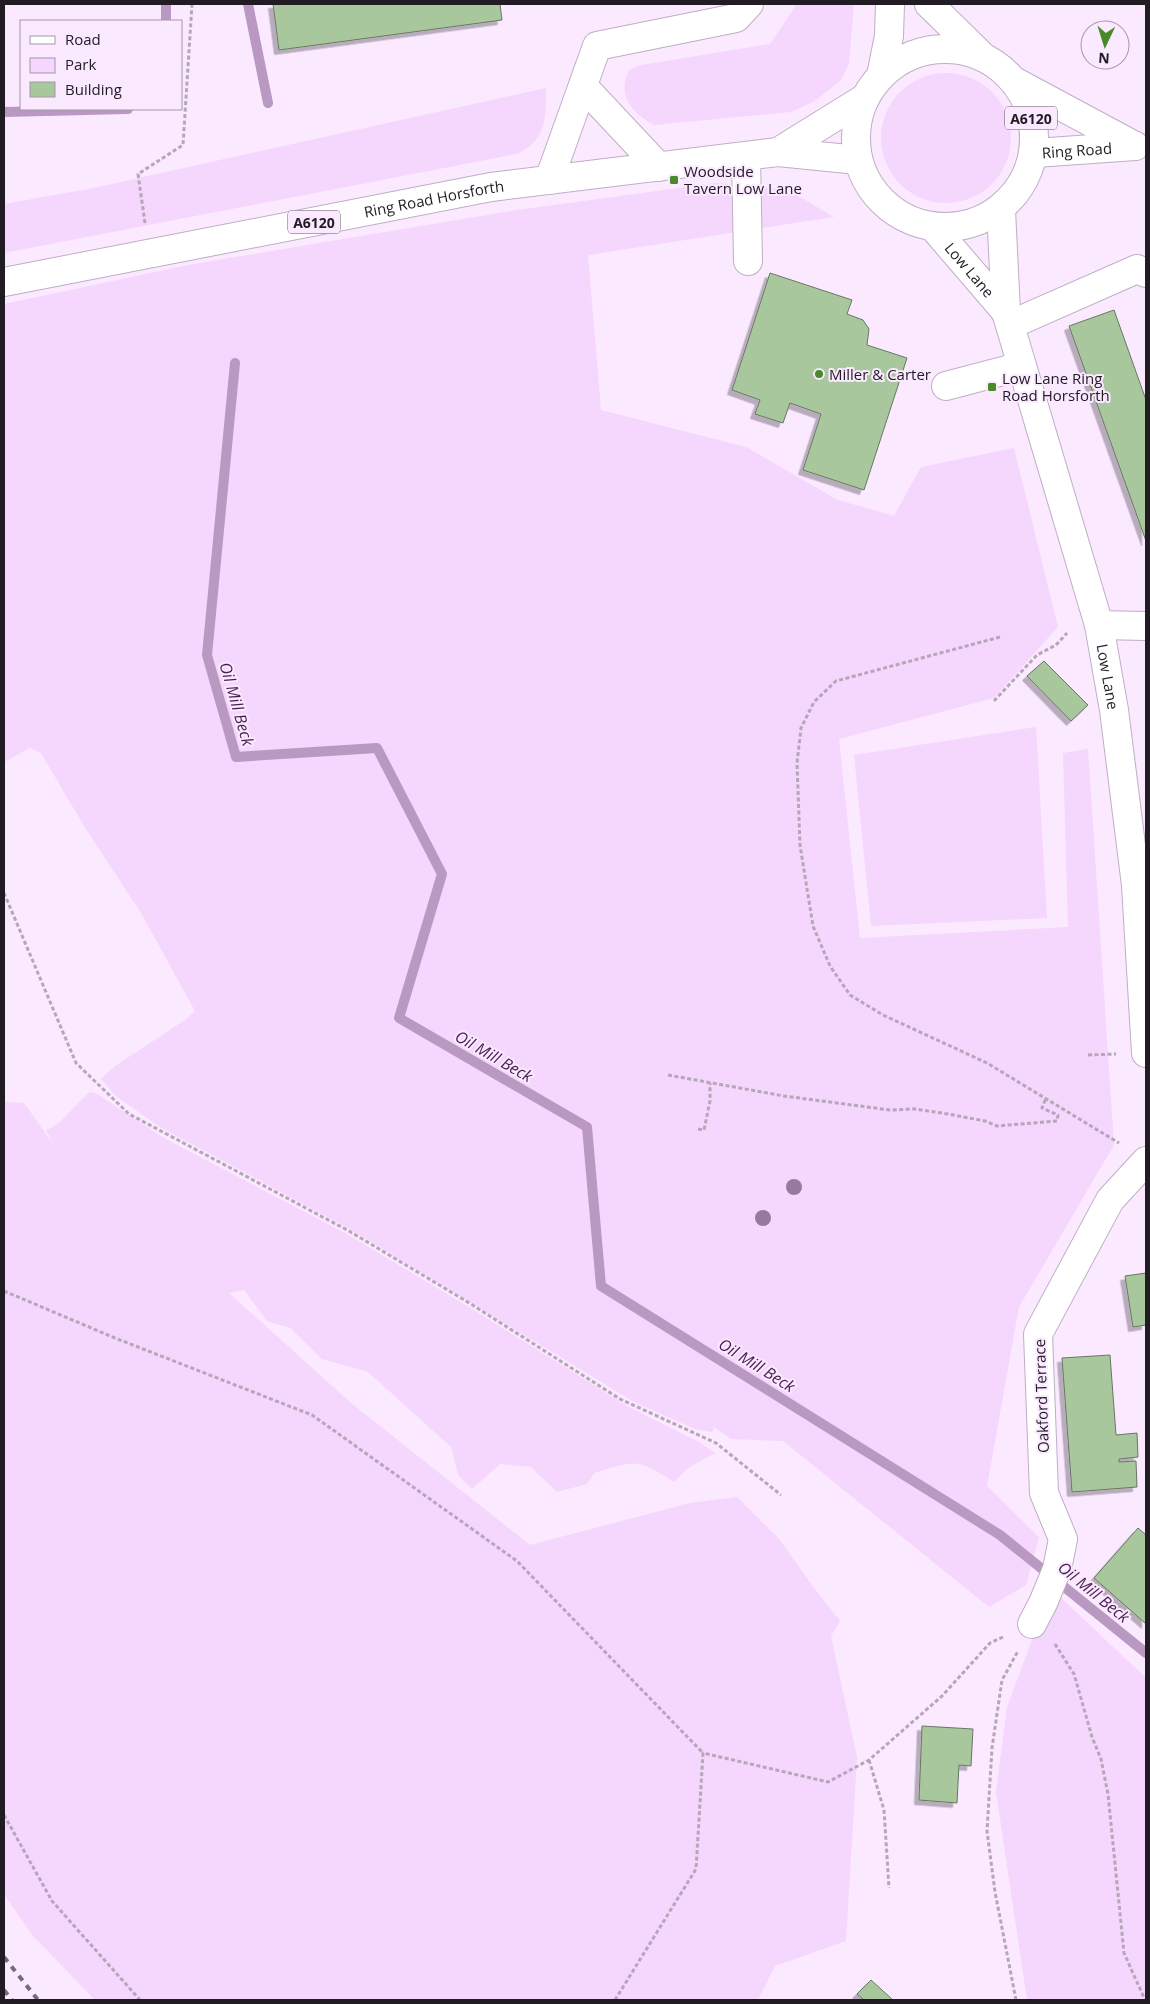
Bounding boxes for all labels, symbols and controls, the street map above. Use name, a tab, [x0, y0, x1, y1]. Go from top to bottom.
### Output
legend	[20, 20, 182, 110]
north arrow	[1080, 20, 1130, 70]
text: Road	[65, 29, 101, 49]
text: N	[1098, 49, 1110, 68]
text: Park	[65, 54, 96, 74]
text: Building	[65, 79, 122, 99]
road number: A6120	[1005, 106, 1057, 130]
street label: Ring Road	[1041, 138, 1113, 162]
place label: Woodside Tavern Low Lane	[684, 161, 802, 198]
marker: Woodside Tavern Low Lane	[668, 174, 680, 186]
street label: Ring Road Horsforth	[362, 176, 505, 222]
road number: A6120	[288, 210, 340, 233]
street label: Low Lane	[941, 238, 999, 301]
place label: Miller & Carter	[829, 364, 931, 384]
marker: Miller & Carter	[813, 368, 825, 380]
place label: Low Lane Ring Road Horsforth	[1002, 368, 1110, 405]
marker: Low Lane Ring Road Horsforth	[986, 381, 998, 393]
street label: Low Lane	[1092, 642, 1124, 711]
water label: Oil Mill Beck	[215, 660, 260, 750]
water label: Oil Mill Beck	[451, 1025, 538, 1088]
water label: Oil Mill Beck	[715, 1333, 800, 1398]
street label: Oakford Terrace	[1029, 1339, 1053, 1453]
water label: Oil Mill Beck	[1054, 1556, 1135, 1628]

